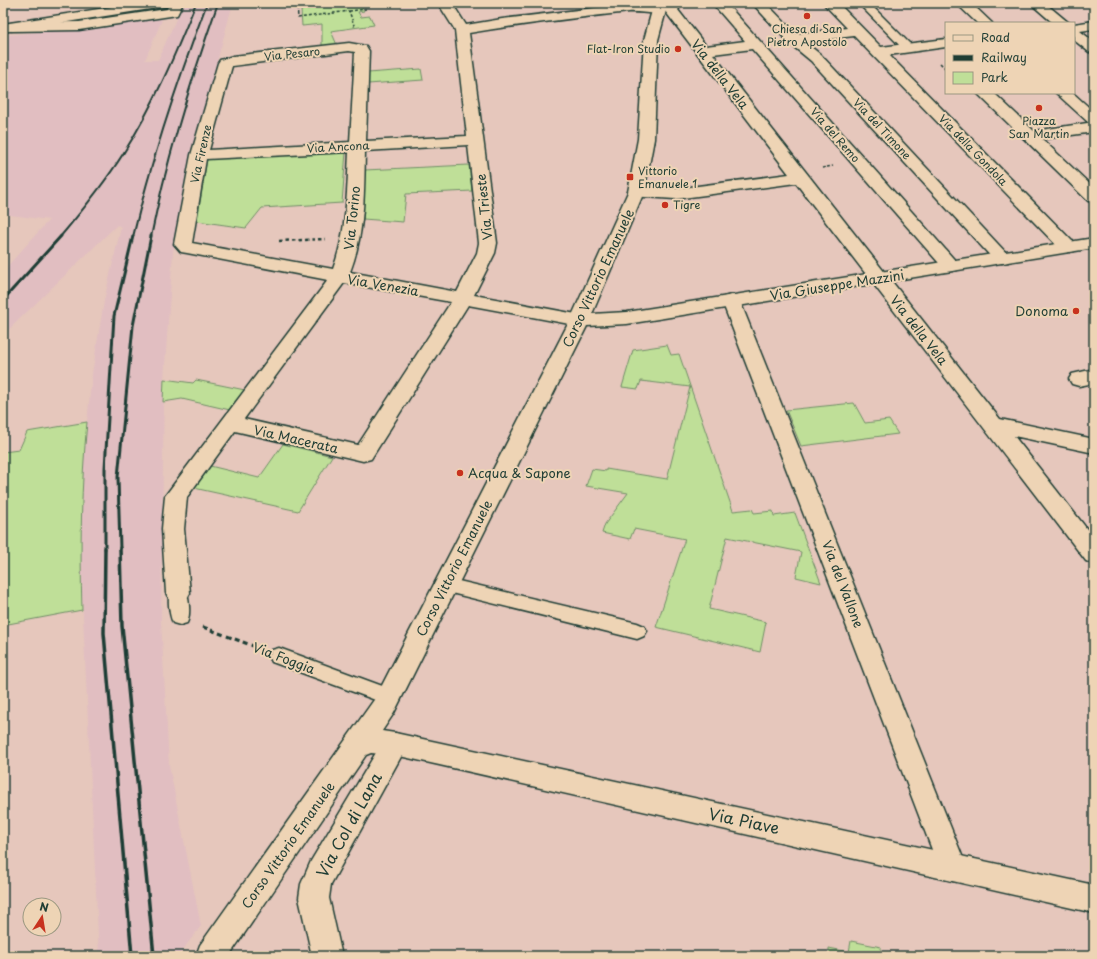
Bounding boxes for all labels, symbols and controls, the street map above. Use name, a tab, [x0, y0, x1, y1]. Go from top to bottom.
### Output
marker: Chiesa di San Pietro Apostolo	[802, 11, 812, 21]
place label: Chiesa di San Pietro Apostolo	[767, 20, 847, 50]
legend	[945, 22, 1075, 94]
text: Road	[981, 28, 1010, 46]
street label: Via della Vela	[687, 35, 754, 113]
place label: Flat-Iron Studio	[587, 40, 670, 57]
street label: Via Pesaro	[263, 42, 321, 65]
marker: Flat-Iron Studio	[673, 44, 683, 54]
text: Railway	[981, 48, 1027, 66]
text: Park	[981, 68, 1008, 86]
street label: Via del Timone	[849, 94, 915, 163]
street label: Via del Remo	[807, 103, 864, 166]
marker: Piazza San Martin	[1034, 103, 1044, 113]
street label: Via della Gondola	[935, 110, 1012, 190]
place label: Piazza San Martin	[1009, 112, 1069, 142]
street label: Via Firenze	[186, 123, 216, 185]
street label: Via Ancona	[306, 136, 371, 157]
place label: Vittorio Emanuele 1	[638, 162, 697, 192]
marker: Vittorio Emanuele 1	[625, 172, 635, 182]
street label: Via Trieste	[471, 173, 496, 241]
street label: Via Torino	[339, 185, 364, 251]
place label: Tigre	[673, 196, 701, 213]
marker: Tigre	[660, 200, 670, 210]
street label: Corso Vittorio Emanuele	[557, 205, 638, 350]
street label: Via Giuseppe Mazzini	[768, 265, 905, 304]
street label: Via Venezia	[346, 269, 421, 300]
street label: Via della Vela	[886, 291, 953, 369]
place label: Donoma	[1015, 301, 1069, 320]
marker: Donoma	[1071, 306, 1081, 316]
street label: Via Macerata	[252, 420, 341, 458]
place label: Acqua & Sapone	[468, 463, 571, 482]
marker: Acqua & Sapone	[455, 468, 465, 478]
street label: Corso Vittorio Emanuele	[411, 496, 496, 639]
street label: Via del Vallone	[818, 537, 869, 630]
street label: Via Foggia	[250, 637, 318, 678]
street label: Via Col di Lana	[309, 768, 387, 881]
street label: Corso Vittorio Emanuele	[237, 777, 339, 912]
street label: Via Piave	[706, 801, 782, 839]
north arrow	[22, 897, 62, 937]
text: N	[38, 898, 50, 916]

